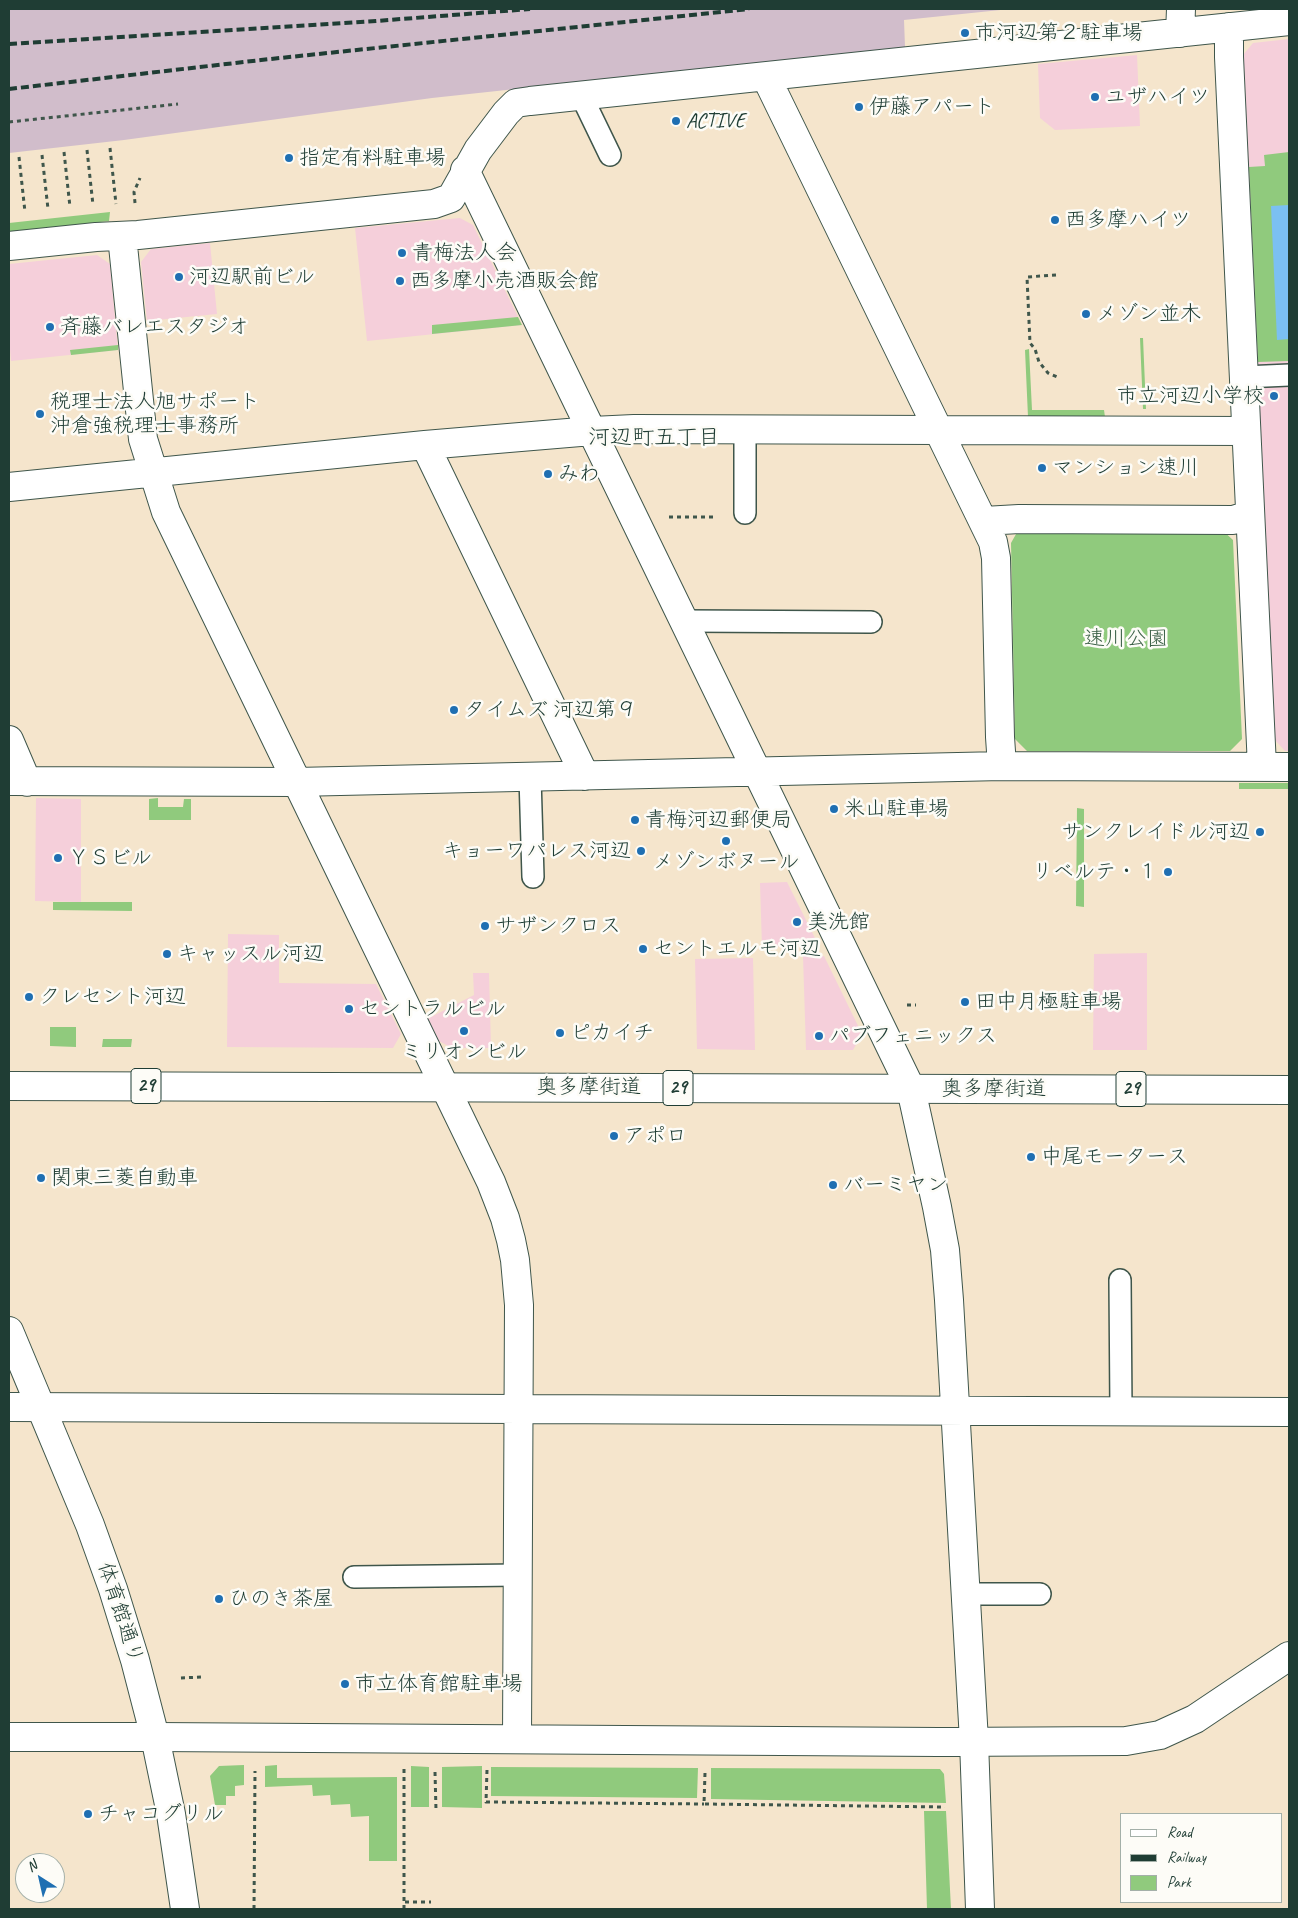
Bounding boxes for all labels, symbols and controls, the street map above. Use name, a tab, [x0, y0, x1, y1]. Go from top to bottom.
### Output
place label: 市河辺第２駐車場	[975, 20, 1143, 46]
marker: 市河辺第２駐車場	[959, 27, 971, 39]
place label: ユザハイツ	[1105, 84, 1210, 110]
marker: ユザハイツ	[1089, 91, 1101, 103]
place label: 伊藤アパート	[869, 94, 995, 120]
marker: 伊藤アパート	[853, 101, 865, 113]
place label: ACTIVE	[686, 108, 745, 134]
marker: ACTIVE	[670, 115, 682, 127]
place label: 指定有料駐車場	[299, 145, 446, 171]
marker: 指定有料駐車場	[283, 152, 295, 164]
place label: 西多摩ハイツ	[1065, 207, 1191, 233]
marker: 西多摩ハイツ	[1049, 214, 1061, 226]
place label: 青梅法人会	[412, 240, 517, 266]
marker: 青梅法人会	[396, 247, 408, 259]
place label: 河辺駅前ビル	[189, 264, 315, 290]
place label: 西多摩小売酒販会館	[410, 268, 599, 294]
marker: 河辺駅前ビル	[173, 271, 185, 283]
marker: 西多摩小売酒販会館	[394, 275, 406, 287]
place label: メゾン並木	[1096, 301, 1201, 327]
marker: メゾン並木	[1080, 308, 1092, 320]
place label: 斉藤バレエスタジオ	[60, 314, 249, 340]
marker: 斉藤バレエスタジオ	[44, 321, 56, 333]
place label: 市立河辺小学校	[1117, 383, 1264, 409]
place label: 税理士法人旭サポート 沖倉強税理士事務所	[50, 389, 260, 439]
marker: 市立河辺小学校	[1268, 390, 1280, 402]
marker: 税理士法人旭サポート 沖倉強税理士事務所	[34, 408, 46, 420]
district label: 河辺町五丁目	[588, 425, 720, 451]
place label: マンション速川	[1052, 455, 1199, 481]
place label: みわ	[558, 461, 600, 487]
marker: マンション速川	[1036, 462, 1048, 474]
marker: みわ	[542, 468, 554, 480]
park label: 速川公園	[1084, 626, 1168, 652]
place label: タイムズ 河辺第９	[464, 697, 637, 723]
marker: タイムズ 河辺第９	[448, 704, 460, 716]
place label: 米山駐車場	[844, 796, 949, 822]
marker: 米山駐車場	[828, 803, 840, 815]
place label: 青梅河辺郵便局	[645, 807, 792, 833]
marker: 青梅河辺郵便局	[629, 814, 641, 826]
place label: サンクレイドル河辺	[1061, 819, 1250, 845]
marker: サンクレイドル河辺	[1254, 826, 1266, 838]
marker: メゾンボヌール	[720, 835, 732, 847]
place label: キョーワパレス河辺	[442, 838, 631, 864]
place label: ＹＳビル	[68, 845, 152, 871]
marker: キョーワパレス河辺	[635, 845, 647, 857]
place label: メゾンボヌール	[653, 849, 799, 875]
marker: ＹＳビル	[52, 852, 64, 864]
place label: リベルテ・１	[1032, 859, 1158, 885]
marker: リベルテ・１	[1162, 866, 1174, 878]
place label: 美洗館	[807, 909, 870, 935]
place label: サザンクロス	[495, 913, 621, 939]
marker: 美洗館	[791, 916, 803, 928]
marker: サザンクロス	[479, 920, 491, 932]
place label: セントエルモ河辺	[653, 936, 821, 962]
place label: キャッスル河辺	[177, 941, 324, 967]
marker: セントエルモ河辺	[637, 943, 649, 955]
marker: キャッスル河辺	[161, 948, 173, 960]
place label: クレセント河辺	[39, 984, 186, 1010]
place label: 田中月極駐車場	[975, 989, 1122, 1015]
marker: クレセント河辺	[23, 991, 35, 1003]
place label: セントラルビル	[359, 996, 506, 1022]
marker: 田中月極駐車場	[959, 996, 971, 1008]
marker: セントラルビル	[343, 1003, 355, 1015]
place label: ピカイチ	[570, 1020, 654, 1046]
place label: パブフェニックス	[829, 1023, 997, 1049]
marker: ミリオンビル	[458, 1025, 470, 1037]
marker: ピカイチ	[554, 1027, 566, 1039]
marker: パブフェニックス	[813, 1030, 825, 1042]
place label: ミリオンビル	[401, 1039, 527, 1065]
road number: 29	[131, 1068, 161, 1104]
road number: 29	[663, 1070, 693, 1106]
road number: 29	[1116, 1072, 1146, 1106]
street label: 奥多摩街道	[537, 1074, 641, 1100]
street label: 奥多摩街道	[942, 1076, 1046, 1102]
place label: アポロ	[624, 1123, 687, 1149]
marker: アポロ	[608, 1130, 620, 1142]
place label: 中尾モータース	[1041, 1144, 1188, 1170]
marker: 中尾モータース	[1025, 1151, 1037, 1163]
place label: 関東三菱自動車	[51, 1165, 198, 1191]
marker: 関東三菱自動車	[35, 1172, 47, 1184]
place label: バーミヤン	[843, 1172, 948, 1198]
marker: バーミヤン	[827, 1179, 839, 1191]
street label: 体育館通り	[92, 1559, 148, 1667]
place label: ひのき茶屋	[229, 1586, 334, 1612]
marker: ひのき茶屋	[213, 1593, 225, 1605]
place label: 市立体育館駐車場	[355, 1671, 523, 1697]
marker: 市立体育館駐車場	[339, 1678, 351, 1690]
place label: チャコグリル	[98, 1801, 224, 1827]
marker: チャコグリル	[82, 1808, 94, 1820]
legend	[1120, 1813, 1283, 1903]
text: Road	[1167, 1823, 1192, 1842]
text: Railway	[1167, 1848, 1206, 1867]
north arrow	[15, 1853, 65, 1903]
text: N	[23, 1857, 40, 1876]
text: Park	[1167, 1873, 1191, 1892]

